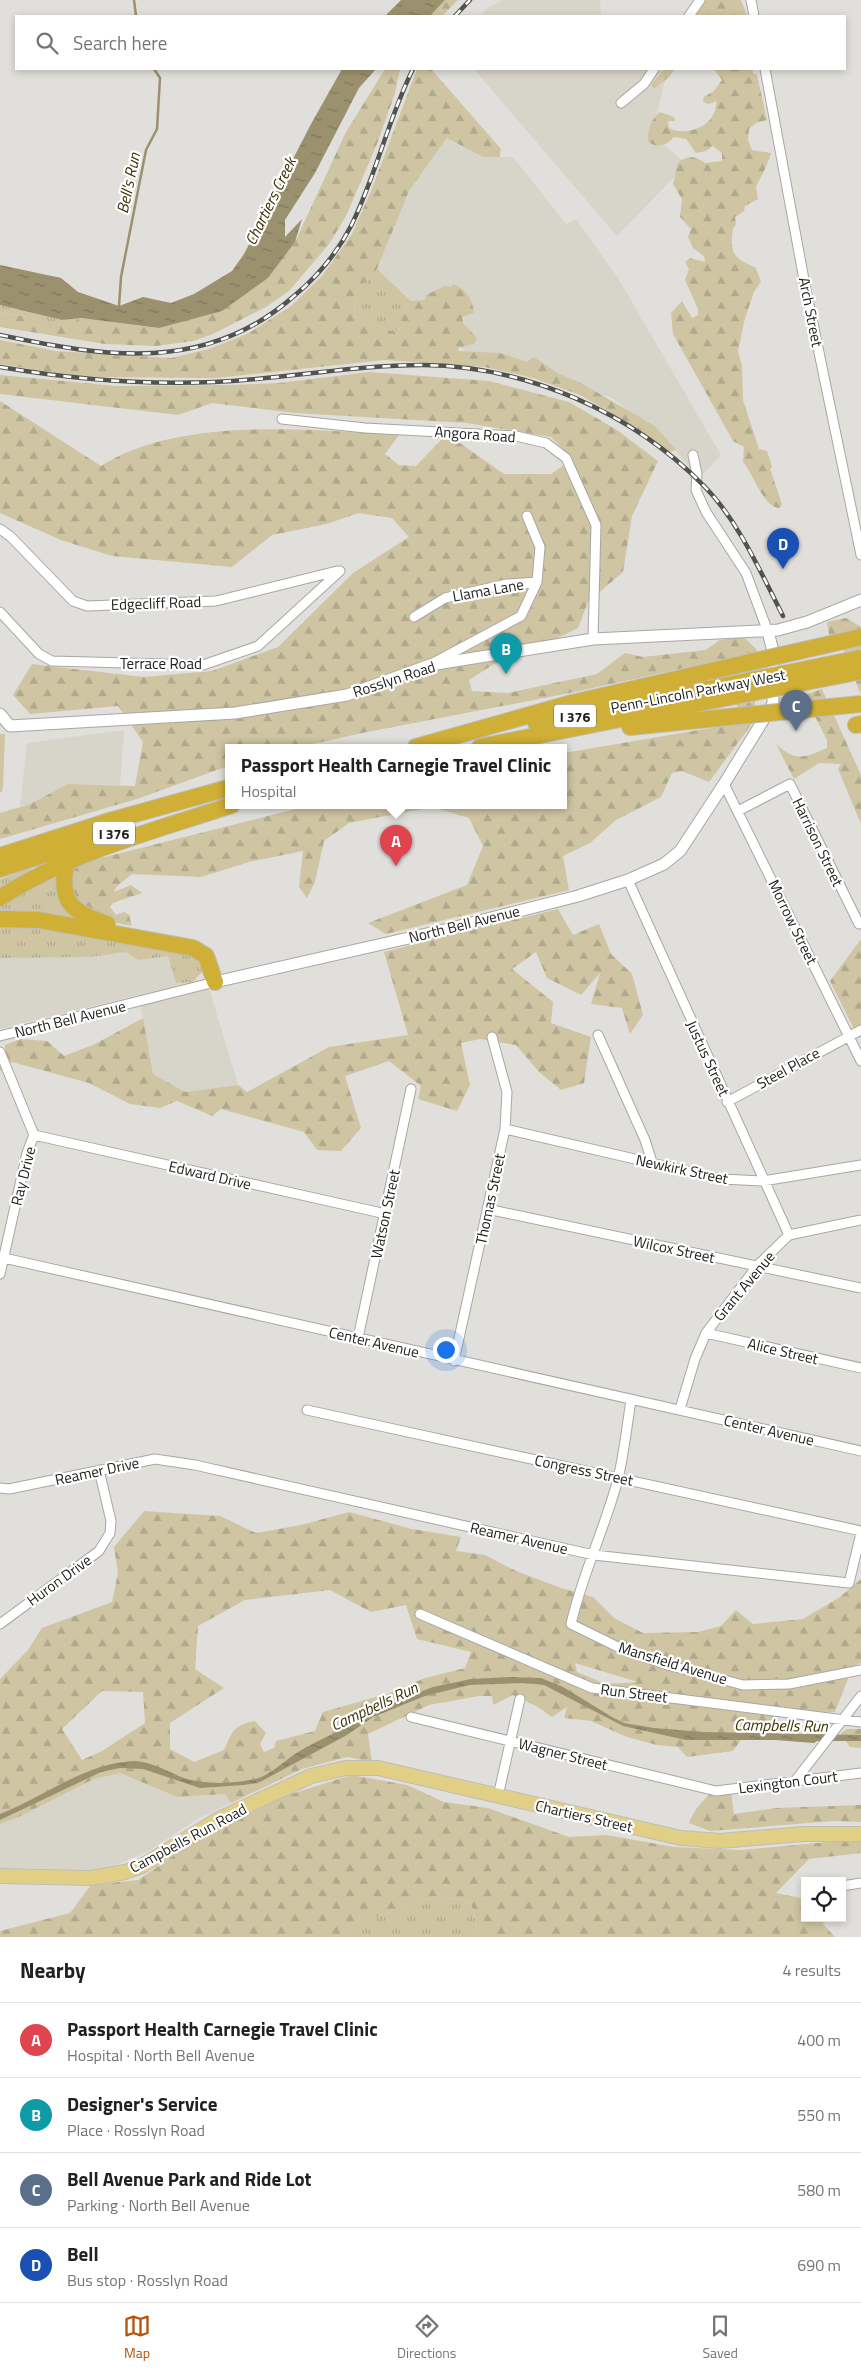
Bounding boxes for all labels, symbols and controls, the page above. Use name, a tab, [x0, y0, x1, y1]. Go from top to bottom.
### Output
search box	[15, 15, 846, 70]
text: Search here	[73, 28, 167, 57]
icon: search	[33, 29, 61, 57]
water label: Bell's Run	[110, 149, 146, 216]
water label: Chartiers Creek	[238, 151, 302, 249]
street label: Arch Street	[793, 275, 829, 350]
street label: Angora Road	[434, 420, 516, 448]
pin: D	[767, 528, 799, 569]
street label: Llama Lane	[451, 572, 525, 608]
street label: Edgecliff Road	[110, 590, 202, 616]
pin: B	[490, 633, 522, 674]
street label: Terrace Road	[120, 652, 202, 675]
street label: Rosslyn Road	[350, 655, 438, 703]
street label: Penn-Lincoln Parkway West	[609, 663, 788, 719]
pin: C	[780, 690, 812, 731]
road number: I 376	[554, 704, 596, 728]
popup	[225, 744, 567, 809]
text: Passport Health Carnegie Travel Clinic	[241, 750, 551, 779]
text: Hospital	[241, 779, 297, 803]
street label: Harrison Street	[787, 794, 850, 891]
road number: I 376	[93, 821, 135, 844]
pin: A	[380, 825, 412, 866]
street label: Morrow Street	[763, 876, 824, 969]
street label: North Bell Avenue	[406, 899, 522, 949]
street label: North Bell Avenue	[12, 994, 128, 1044]
street label: Justus Street	[680, 1016, 736, 1100]
street label: Steel Place	[752, 1041, 824, 1095]
street label: Ray Drive	[5, 1144, 41, 1208]
street label: Newkirk Street	[634, 1148, 731, 1190]
street label: Thomas Street	[469, 1150, 511, 1247]
street label: Edward Drive	[166, 1154, 254, 1196]
street label: Watson Street	[364, 1166, 406, 1261]
street label: Wilcox Street	[631, 1229, 718, 1269]
street label: Grant Avenue	[708, 1246, 780, 1326]
street label: Center Avenue	[327, 1320, 421, 1364]
street label: Alice Street	[745, 1332, 821, 1370]
your location	[433, 1337, 459, 1363]
street label: Center Avenue	[722, 1408, 816, 1452]
street label: Congress Street	[533, 1448, 636, 1492]
street label: Reamer Drive	[53, 1451, 141, 1491]
street label: Reamer Avenue	[468, 1516, 570, 1560]
street label: Huron Drive	[22, 1549, 96, 1611]
street label: Mansfield Avenue	[616, 1636, 730, 1690]
water label: Campbells Run	[326, 1675, 423, 1737]
street label: Run Street	[599, 1677, 669, 1709]
water label: Campbells Run	[734, 1712, 829, 1738]
street label: Wagner Street	[516, 1732, 611, 1776]
street label: Lexington Court	[737, 1764, 839, 1799]
street label: Chartiers Street	[533, 1794, 636, 1839]
street label: Campbells Run Road	[125, 1797, 251, 1879]
map controls	[801, 1877, 846, 1922]
button: locate	[801, 1877, 846, 1922]
text: Nearby	[20, 1954, 85, 1986]
text: 4 results	[782, 1958, 841, 1982]
text: Passport Health Carnegie Travel Clinic	[67, 2014, 378, 2043]
text: A	[31, 2028, 41, 2052]
text: 400 m	[797, 2028, 841, 2052]
text: Hospital · North Bell Avenue	[67, 2043, 255, 2067]
text: Designer's Service	[67, 2089, 217, 2118]
text: B	[31, 2103, 41, 2127]
text: 550 m	[797, 2103, 841, 2127]
text: Place · Rosslyn Road	[67, 2118, 205, 2142]
text: Bell Avenue Park and Ride Lot	[67, 2164, 311, 2193]
text: C	[32, 2178, 40, 2202]
text: 580 m	[797, 2178, 841, 2202]
text: Parking · North Bell Avenue	[67, 2193, 250, 2217]
text: Bell	[67, 2239, 99, 2268]
text: D	[31, 2253, 41, 2277]
text: 690 m	[797, 2253, 841, 2277]
text: Bus stop · Rosslyn Road	[67, 2268, 228, 2292]
tab: Map	[123, 2312, 151, 2363]
tab: Directions	[397, 2312, 456, 2363]
tab: Saved	[702, 2312, 738, 2363]

